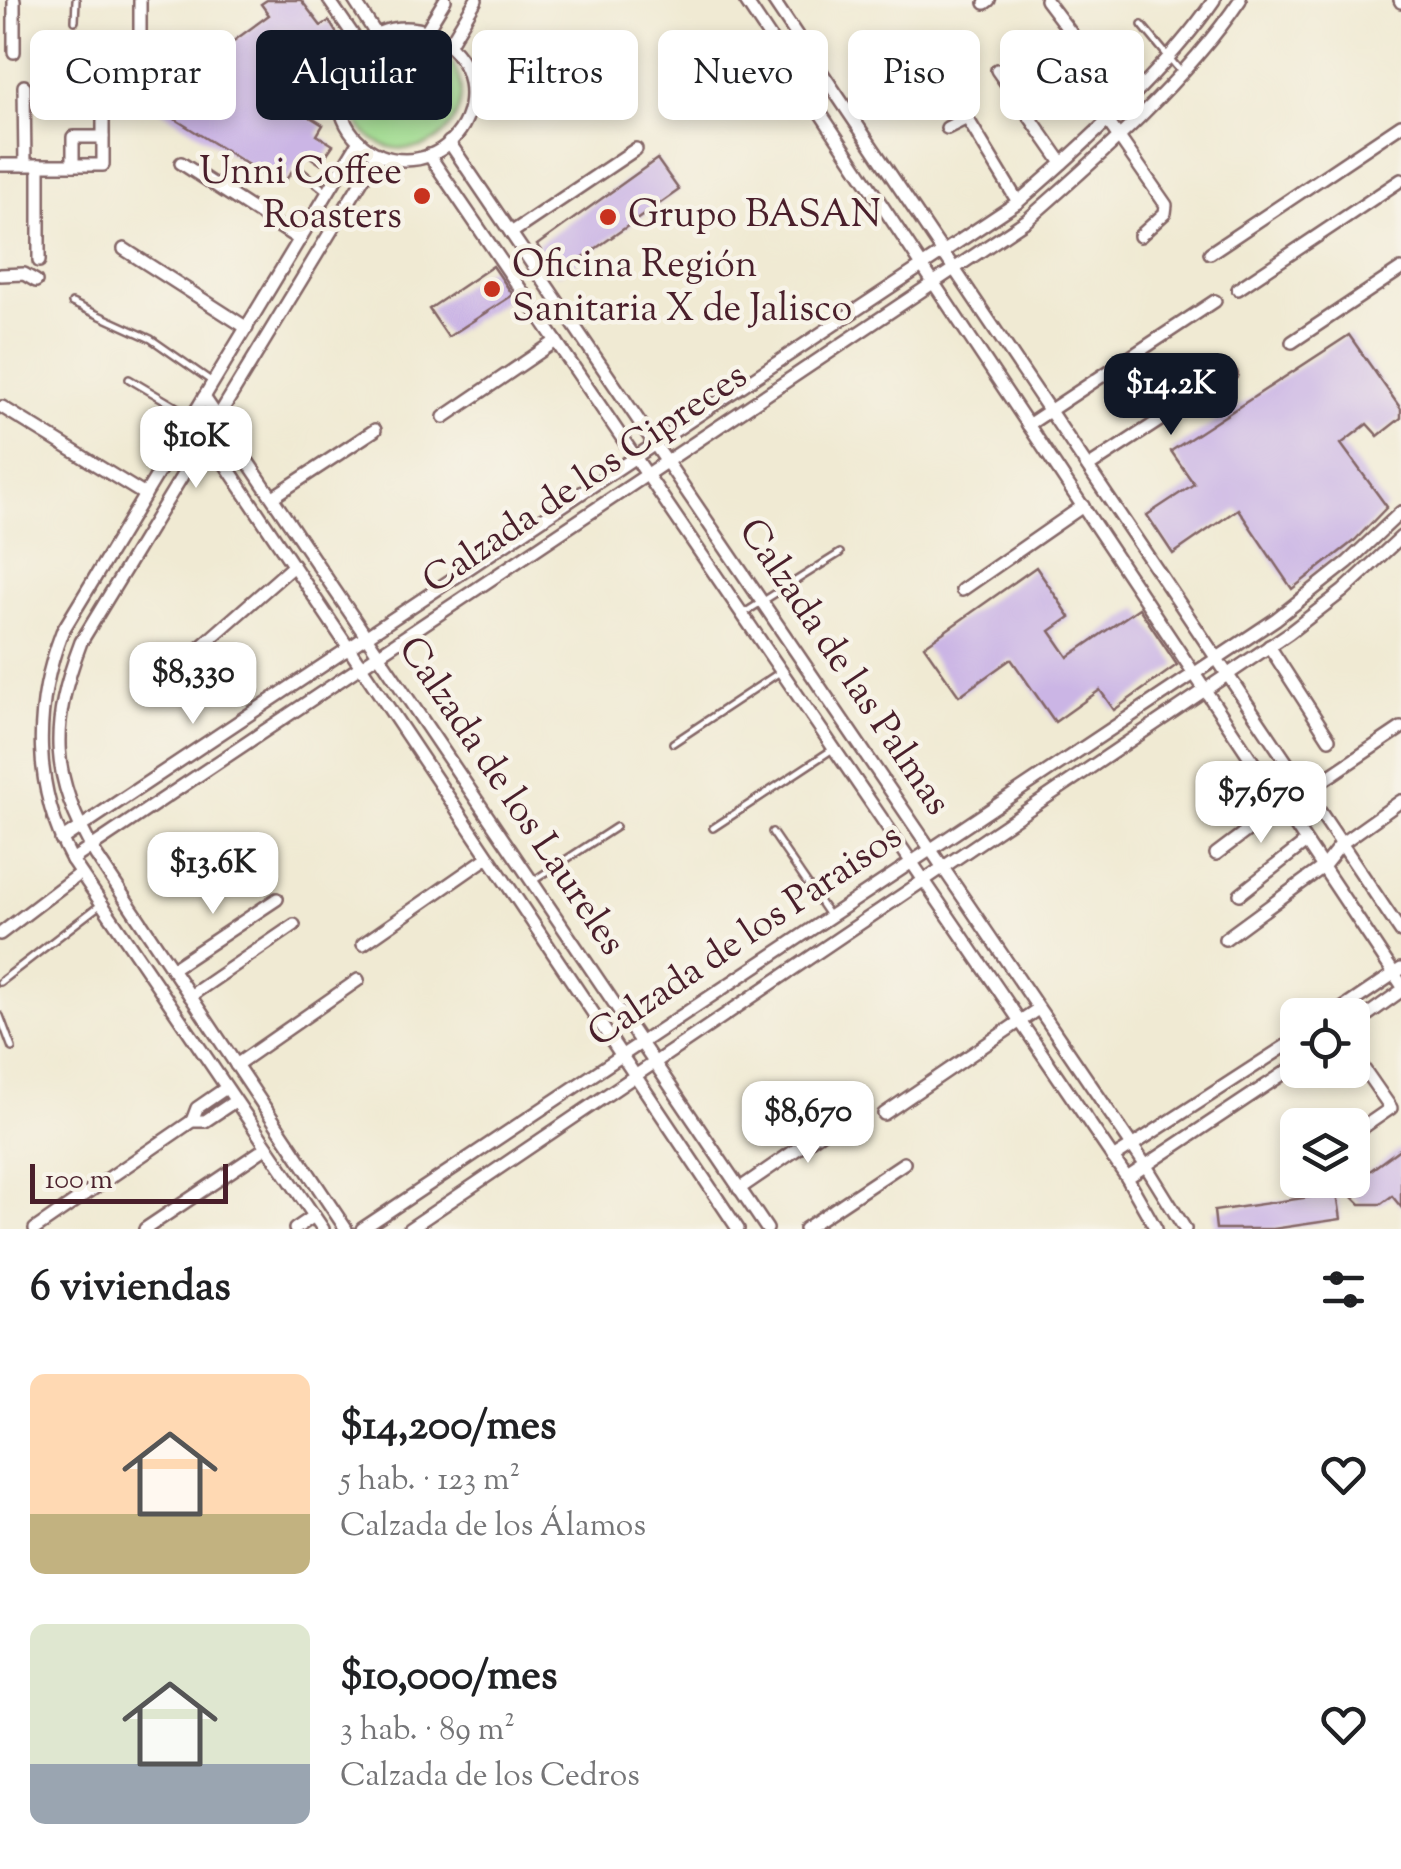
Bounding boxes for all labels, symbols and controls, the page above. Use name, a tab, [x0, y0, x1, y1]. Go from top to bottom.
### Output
chip: Comprar	[30, 30, 236, 120]
chip: Alquilar	[256, 30, 452, 120]
chip: Filtros	[472, 30, 638, 120]
chip: Nuevo	[658, 30, 828, 120]
chip: Piso	[848, 30, 980, 120]
chip: Casa	[1000, 30, 1144, 120]
place label: Unni Coffee Roasters	[199, 147, 402, 245]
marker: Unni Coffee Roasters	[411, 185, 433, 207]
place label: Grupo BASAN	[628, 190, 881, 244]
marker: Grupo BASAN	[597, 206, 619, 228]
place label: Oficina Región Sanitaria X de Jalisco	[512, 240, 852, 338]
marker: Oficina Región Sanitaria X de Jalisco	[481, 278, 503, 300]
street label: Calzada de los Cipreces	[413, 351, 759, 609]
pin: $14.2K	[1090, 353, 1252, 438]
text: $14.2K	[1126, 362, 1216, 408]
pin: $10K	[137, 406, 255, 491]
text: $10K	[162, 415, 230, 461]
street label: Calzada de las Palmas	[723, 509, 963, 827]
street label: Calzada de los Laureles	[383, 627, 637, 967]
pin: $8,330	[112, 642, 274, 727]
text: $8,330	[151, 651, 235, 697]
pin: $7,670	[1180, 761, 1342, 846]
text: $7,670	[1217, 770, 1305, 816]
street label: Calzada de los Paraisos	[578, 812, 914, 1062]
pin: $13.6K	[132, 832, 294, 917]
text: $13.6K	[169, 841, 257, 887]
map controls	[1280, 998, 1370, 1198]
button: locate	[1280, 998, 1370, 1088]
pin: $8,670	[727, 1081, 889, 1166]
text: $8,670	[764, 1090, 852, 1136]
button: layers	[1280, 1108, 1370, 1198]
scale bar	[30, 1159, 228, 1204]
text: 100 m	[45, 1161, 113, 1201]
text: 6 viviendas	[30, 1259, 231, 1319]
icon: filters	[1316, 1262, 1371, 1317]
text: $14,200/mes	[340, 1398, 557, 1458]
icon: home	[110, 1414, 230, 1534]
icon: heart	[1316, 1447, 1371, 1502]
text: 5 hab. · 123 m²	[340, 1458, 520, 1504]
text: Calzada de los Álamos	[340, 1504, 646, 1550]
text: $10,000/mes	[340, 1648, 557, 1708]
icon: home	[110, 1664, 230, 1784]
icon: heart	[1316, 1697, 1371, 1752]
text: 3 hab. · 89 m²	[340, 1708, 515, 1754]
text: Calzada de los Cedros	[340, 1754, 640, 1800]

